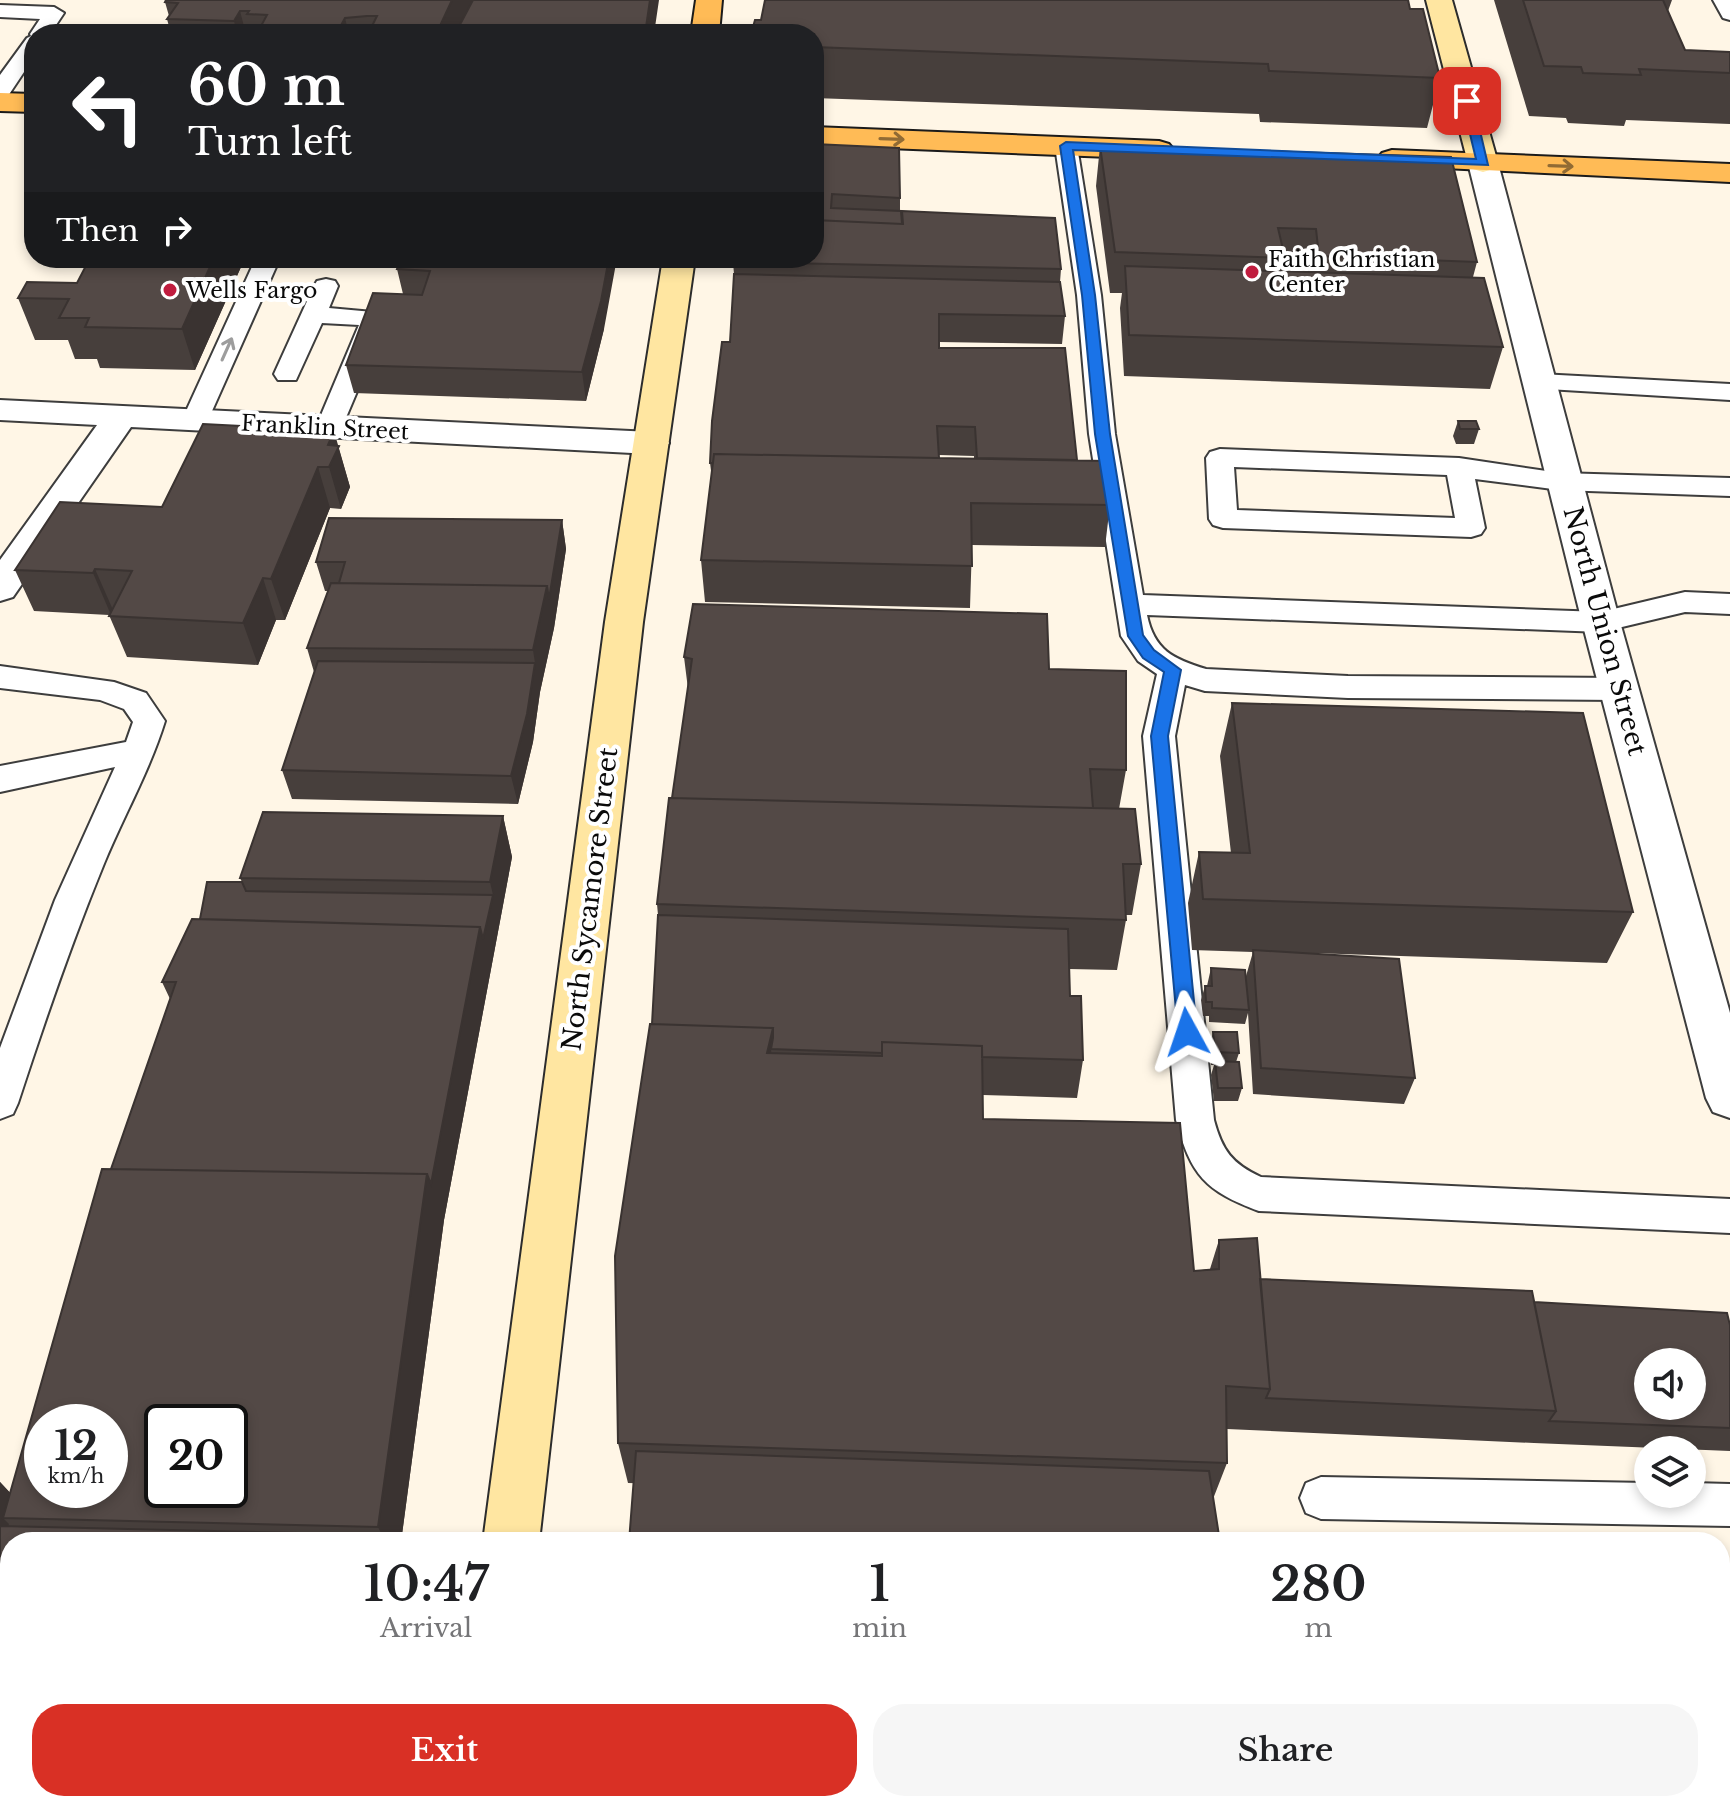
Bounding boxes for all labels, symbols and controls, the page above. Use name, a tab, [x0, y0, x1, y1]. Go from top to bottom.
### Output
text: 60 m	[188, 51, 345, 120]
icon: left	[56, 56, 160, 160]
pin	[1433, 67, 1501, 135]
icon: arrive	[1445, 79, 1489, 123]
text: Turn left	[188, 120, 352, 165]
one-way arrow	[878, 132, 905, 147]
one-way arrow	[1547, 158, 1574, 173]
icon: right	[155, 208, 199, 252]
text: Then	[56, 212, 139, 249]
place label: Faith Christian Center	[1268, 246, 1435, 298]
marker: Faith Christian Center	[1243, 263, 1261, 281]
place label: Wells Fargo	[185, 277, 317, 304]
marker: Wells Fargo	[161, 281, 179, 299]
one-way arrow	[221, 337, 236, 362]
street label: Franklin Street	[240, 410, 410, 445]
street label: North Union Street	[1556, 503, 1654, 759]
street label: North Sycamore Street	[556, 745, 625, 1053]
position arrow	[1145, 990, 1229, 1074]
map controls	[1634, 1348, 1706, 1508]
button: sound	[1634, 1348, 1706, 1420]
speed limit sign: 20	[144, 1404, 248, 1508]
text: 12	[54, 1421, 98, 1471]
button: layers	[1634, 1436, 1706, 1508]
text: km/h	[48, 1464, 104, 1488]
text: 10:47	[363, 1554, 489, 1614]
text: 1	[869, 1554, 890, 1614]
text: 280	[1270, 1554, 1367, 1614]
text: Arrival	[380, 1612, 472, 1644]
text: min	[852, 1612, 907, 1644]
text: m	[1304, 1612, 1332, 1644]
button: Exit	[32, 1704, 857, 1796]
button: Share	[873, 1704, 1698, 1796]

